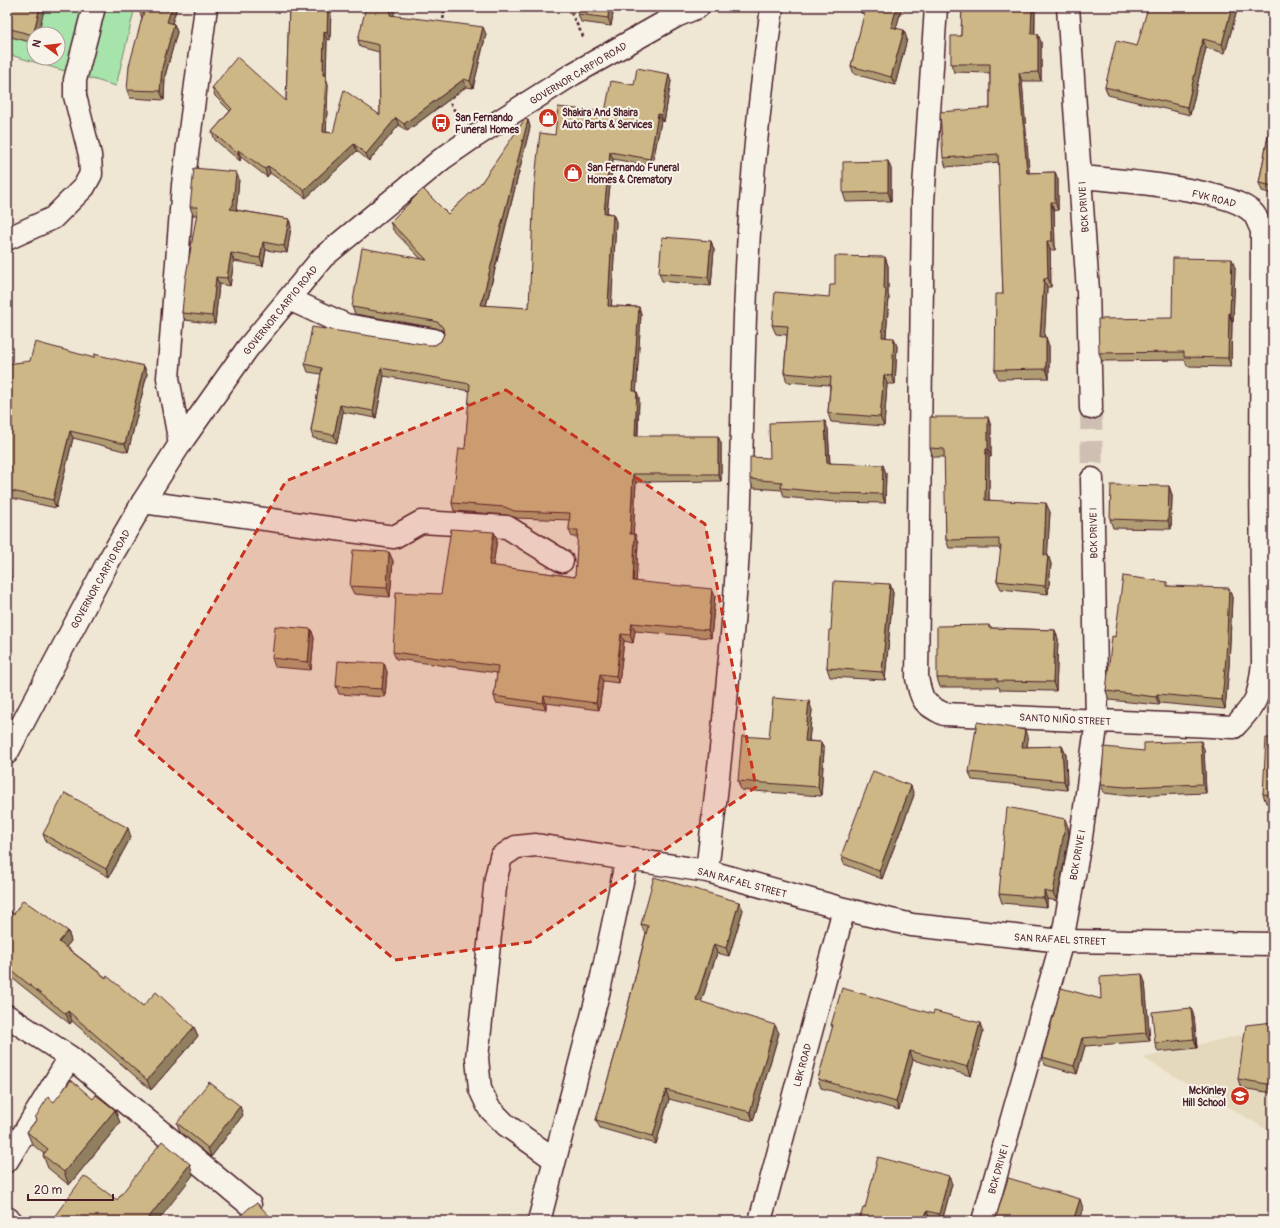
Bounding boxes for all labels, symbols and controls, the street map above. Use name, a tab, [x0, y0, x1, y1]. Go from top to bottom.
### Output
north arrow	[26, 26, 66, 66]
text: N	[30, 38, 44, 49]
street label: GOVERNOR CARPIO ROAD	[528, 40, 629, 108]
shop icon: Shakira And Shaira Auto Parts & Services	[537, 107, 559, 129]
place label: Shakira And Shaira Auto Parts & Services	[562, 107, 653, 131]
bus stop icon: San Fernando Funeral Homes	[430, 112, 452, 134]
place label: San Fernando Funeral Homes	[455, 112, 520, 136]
shop icon: San Fernando Funeral Homes & Crematory	[562, 162, 584, 184]
place label: San Fernando Funeral Homes & Crematory	[587, 162, 679, 186]
street label: BCK DRIVE I	[1076, 181, 1092, 233]
street label: FVK ROAD	[1190, 188, 1237, 210]
street label: GOVERNOR CARPIO ROAD	[241, 264, 320, 358]
street label: BCK DRIVE I	[1088, 507, 1100, 559]
street label: GOVERNOR CARPIO ROAD	[69, 528, 133, 631]
street label: SANTO NIÑO STREET	[1019, 711, 1112, 728]
street label: BCK DRIVE I	[1068, 829, 1088, 881]
street label: SAN RAFAEL STREET	[696, 865, 788, 901]
street label: SAN RAFAEL STREET	[1014, 932, 1107, 948]
street label: LBK ROAD	[791, 1042, 815, 1088]
place label: McKinley Hill School	[1182, 1085, 1227, 1109]
school or university icon: McKinley Hill School	[1229, 1085, 1251, 1107]
street label: BCK DRIVE I	[986, 1143, 1012, 1195]
scale bar	[28, 1176, 113, 1202]
text: 20 m	[34, 1183, 63, 1198]

